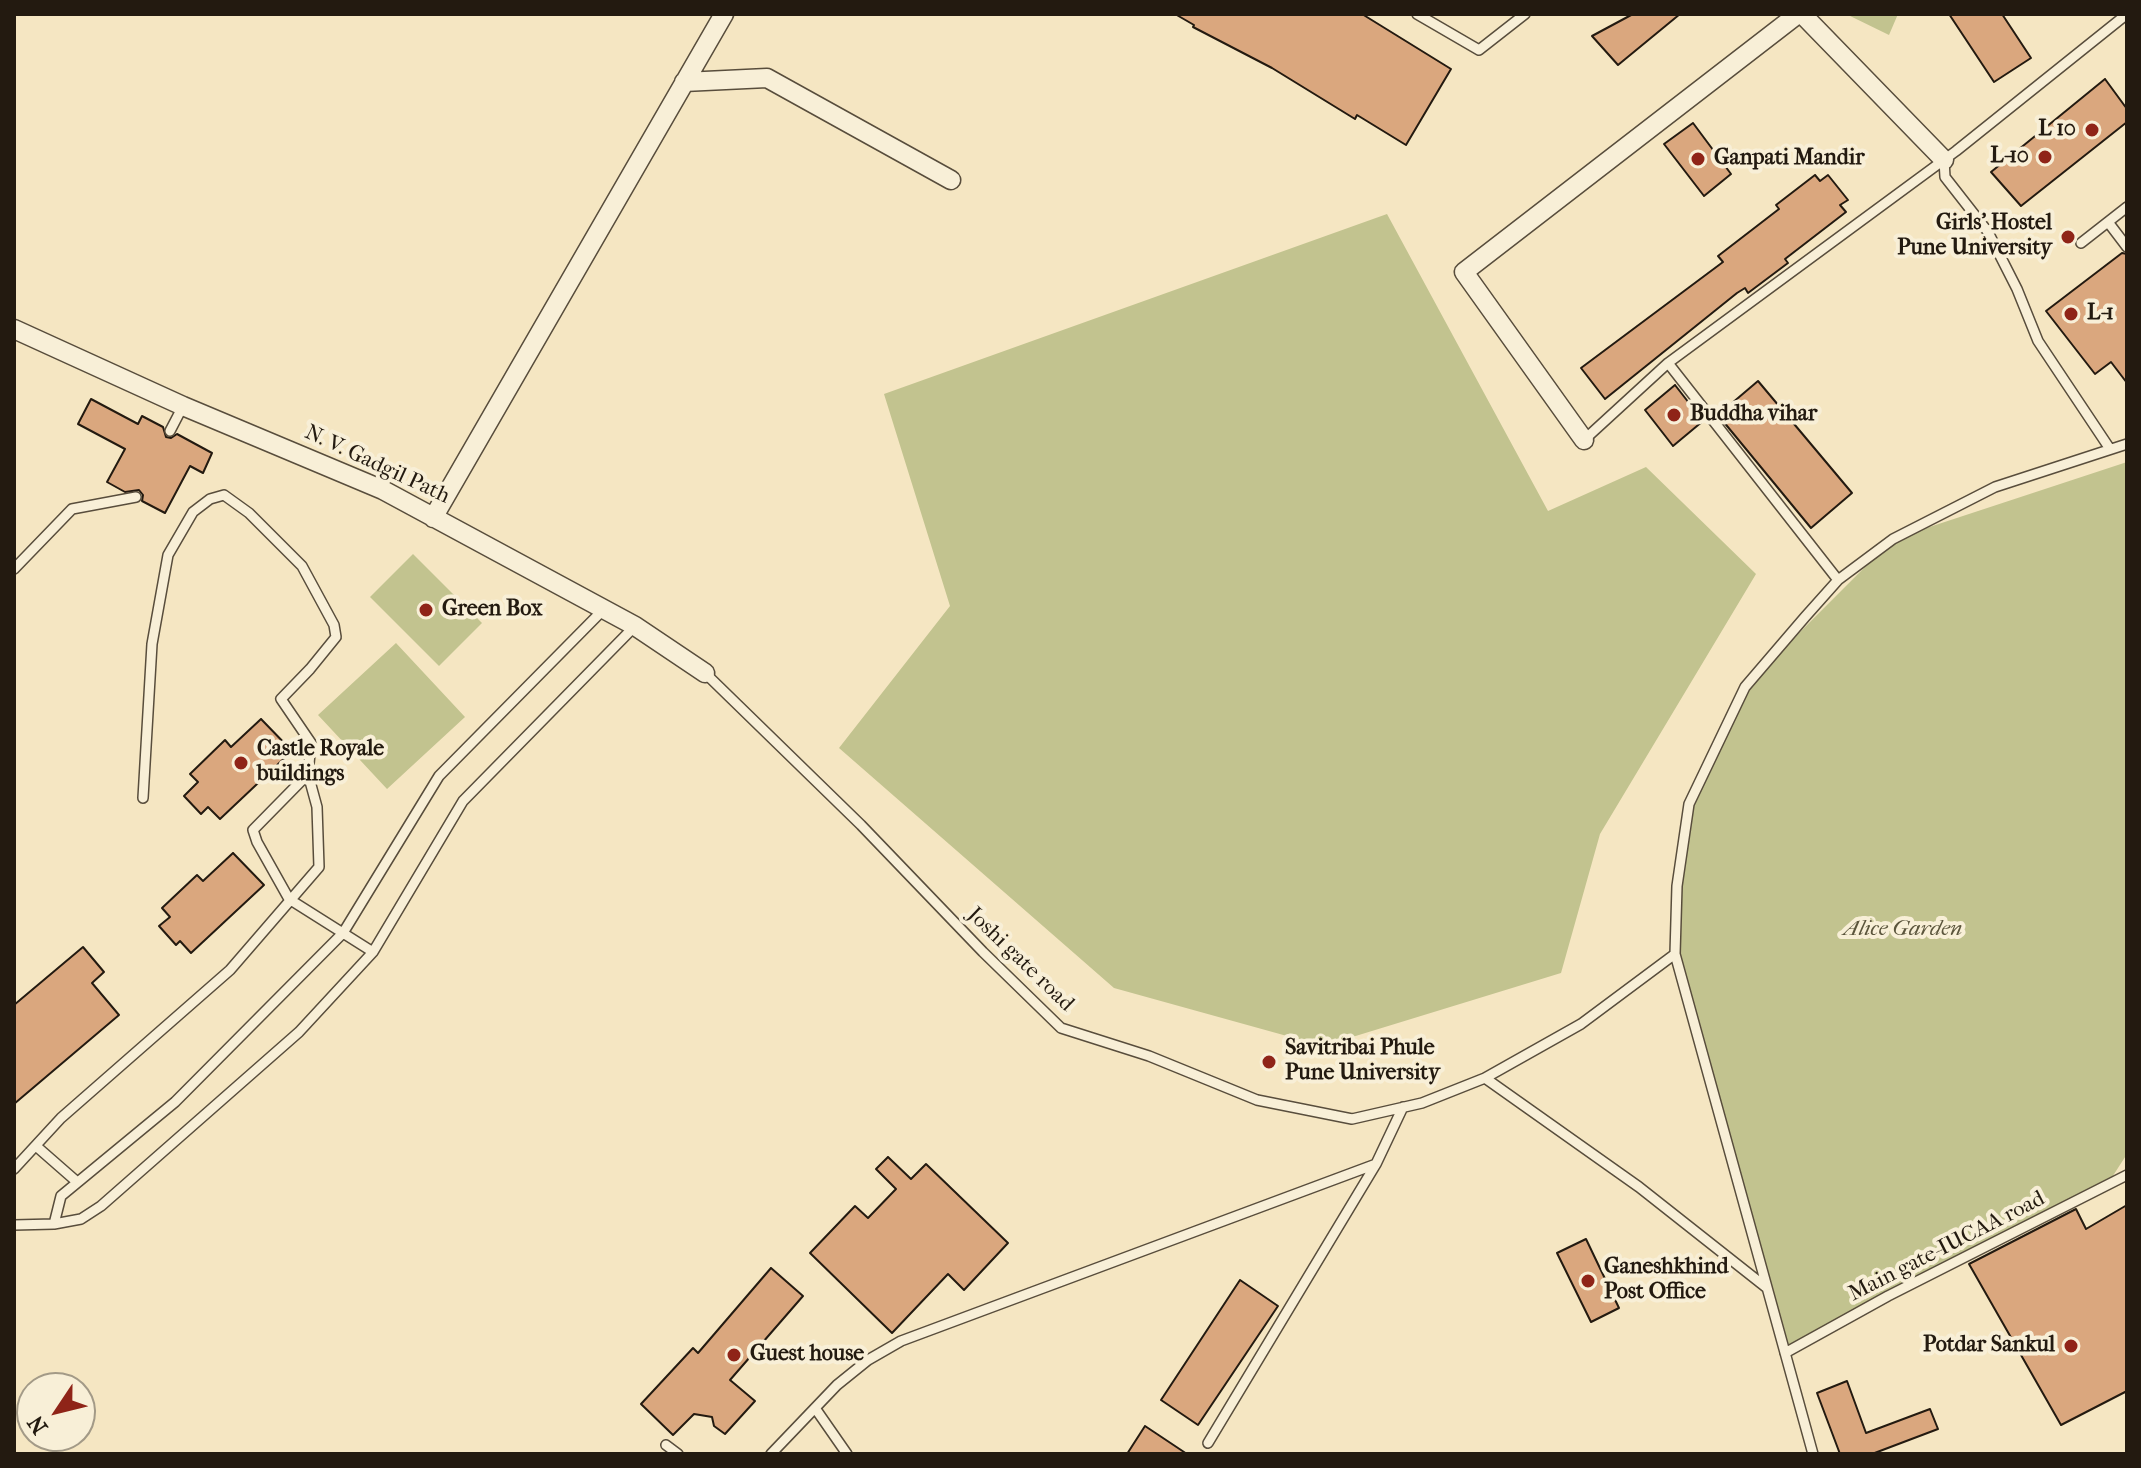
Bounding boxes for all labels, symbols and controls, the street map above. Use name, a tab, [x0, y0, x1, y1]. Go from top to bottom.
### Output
place label: L 10	[2038, 117, 2076, 143]
marker: L 10	[2083, 121, 2101, 139]
place label: L-10	[1990, 144, 2029, 170]
place label: Ganpati Mandir	[1714, 146, 1865, 172]
marker: L-10	[2036, 148, 2054, 166]
marker: Ganpati Mandir	[1689, 150, 1707, 168]
place label: Girls' Hostel Pune University	[1897, 211, 2052, 262]
marker: Girls' Hostel Pune University	[2059, 228, 2077, 246]
place label: L-1	[2087, 301, 2114, 327]
marker: L-1	[2062, 305, 2080, 323]
place label: Buddha vihar	[1690, 402, 1817, 428]
marker: Buddha vihar	[1665, 406, 1683, 424]
street label: N. V. Gadgil Path	[300, 420, 454, 510]
place label: Green Box	[442, 597, 543, 623]
marker: Green Box	[417, 601, 435, 619]
place label: Castle Royale buildings	[257, 737, 384, 788]
marker: Castle Royale buildings	[232, 754, 250, 772]
street label: Joshi gate road	[961, 902, 1079, 1018]
park label: Alice Garden	[1844, 917, 1962, 943]
place label: Savitribai Phule Pune University	[1285, 1036, 1440, 1088]
marker: Savitribai Phule Pune University	[1260, 1053, 1278, 1071]
street label: Main gate-IUCAA road	[1844, 1186, 2050, 1308]
place label: Ganeshkhind Post Office	[1604, 1255, 1729, 1306]
marker: Ganeshkhind Post Office	[1579, 1272, 1597, 1290]
place label: Potdar Sankul	[1923, 1333, 2055, 1359]
marker: Potdar Sankul	[2062, 1337, 2080, 1355]
place label: Guest house	[750, 1342, 864, 1368]
marker: Guest house	[725, 1346, 743, 1364]
north arrow	[16, 1372, 96, 1452]
text: N	[23, 1410, 53, 1439]

